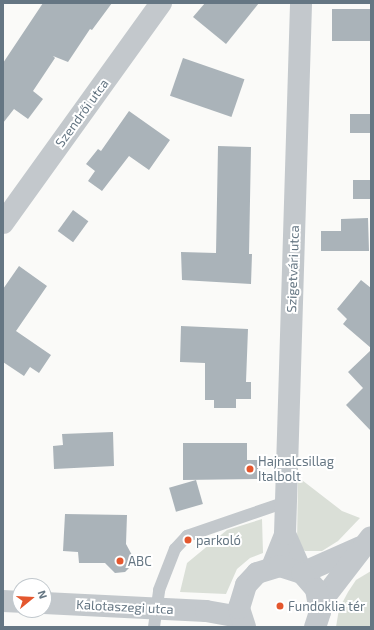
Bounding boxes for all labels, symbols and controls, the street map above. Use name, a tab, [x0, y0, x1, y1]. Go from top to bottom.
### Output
street label: Szendrői utca	[52, 76, 112, 150]
street label: Szigetvári utca	[284, 225, 302, 313]
place label: Hajnalcsillag Italbolt	[258, 454, 334, 485]
marker: Hajnalcsillag Italbolt	[245, 464, 255, 474]
place label: parkoló	[196, 532, 241, 548]
marker: parkoló	[183, 535, 193, 545]
place label: ABC	[128, 553, 152, 569]
marker: ABC	[115, 556, 125, 566]
north arrow	[12, 578, 52, 618]
text: N	[36, 589, 50, 600]
street label: Kalotaszegi utca	[76, 597, 174, 617]
place label: Fundoklia tér	[288, 598, 365, 614]
marker: Fundoklia tér	[275, 601, 285, 611]

